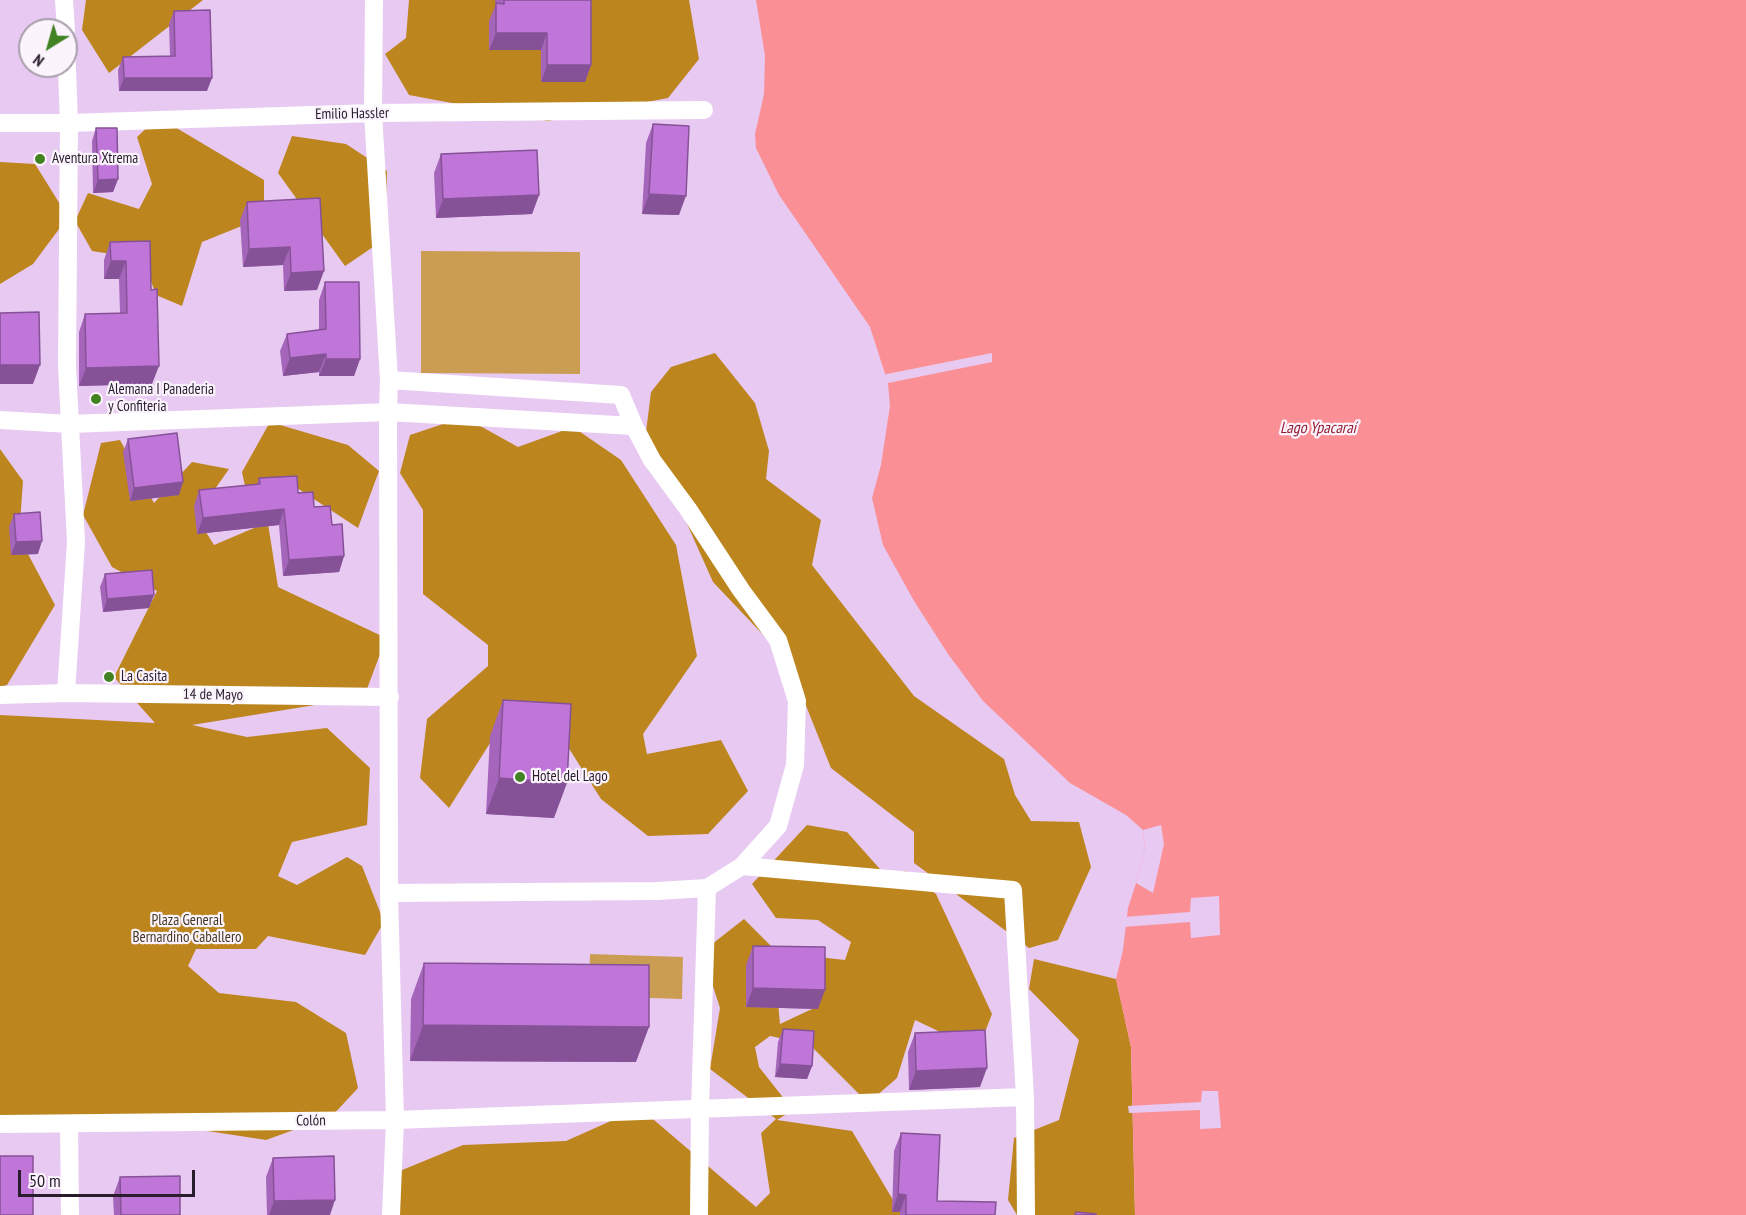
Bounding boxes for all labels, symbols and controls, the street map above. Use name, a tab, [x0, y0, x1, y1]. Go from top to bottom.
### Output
north arrow	[18, 18, 78, 78]
text: N	[29, 50, 48, 71]
street label: Emilio Hassler	[315, 104, 389, 124]
place label: Aventura Xtrema	[52, 150, 138, 168]
marker: Aventura Xtrema	[33, 152, 47, 166]
place label: Alemana I Panaderia y Confiteria	[108, 381, 214, 416]
marker: Alemana I Panaderia y Confiteria	[89, 392, 103, 406]
water label: Lago Ypacaraí	[1280, 418, 1356, 438]
place label: La Casita	[121, 668, 167, 686]
marker: La Casita	[102, 670, 116, 684]
street label: 14 de Mayo	[183, 685, 243, 705]
place label: Hotel del Lago	[532, 768, 608, 786]
marker: Hotel del Lago	[513, 770, 527, 784]
park label: Plaza General Bernardino Caballero	[132, 912, 242, 947]
street label: Colón	[296, 1112, 326, 1130]
scale bar	[21, 1158, 198, 1196]
text: 50 m	[29, 1169, 61, 1192]

